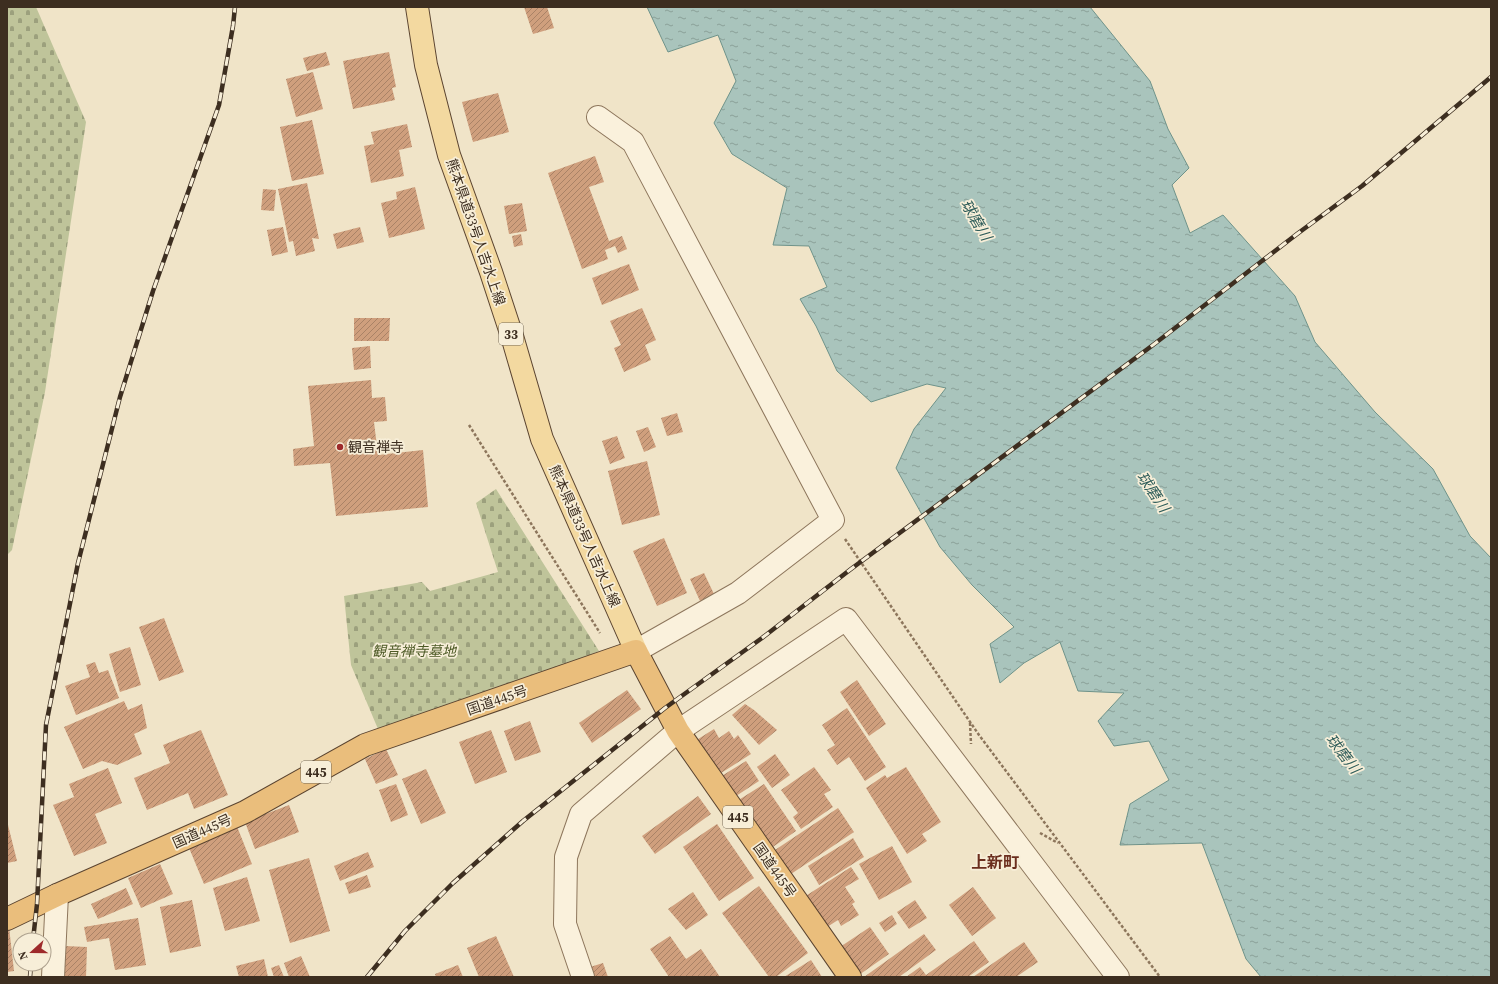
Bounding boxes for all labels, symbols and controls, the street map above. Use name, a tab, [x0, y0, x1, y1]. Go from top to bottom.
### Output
street label: 熊本県道33号人吉水上線	[441, 156, 511, 308]
water label: 球磨川	[956, 195, 998, 246]
road number: 33	[499, 323, 523, 345]
place label: 観音禅寺	[348, 437, 404, 457]
marker: 観音禅寺	[335, 442, 345, 452]
street label: 熊本県道33号人吉水上線	[545, 462, 625, 610]
water label: 球磨川	[1132, 467, 1176, 518]
park label: 観音禅寺墓地	[372, 641, 458, 661]
street label: 国道445号	[464, 680, 530, 720]
water label: 球磨川	[1321, 729, 1367, 779]
road number: 445	[301, 761, 331, 783]
road number: 445	[723, 806, 753, 828]
street label: 国道445号	[169, 809, 235, 853]
street label: 国道445号	[749, 838, 801, 902]
district label: 上新町	[971, 851, 1019, 873]
north arrow	[12, 932, 52, 972]
text: N	[15, 949, 32, 962]

